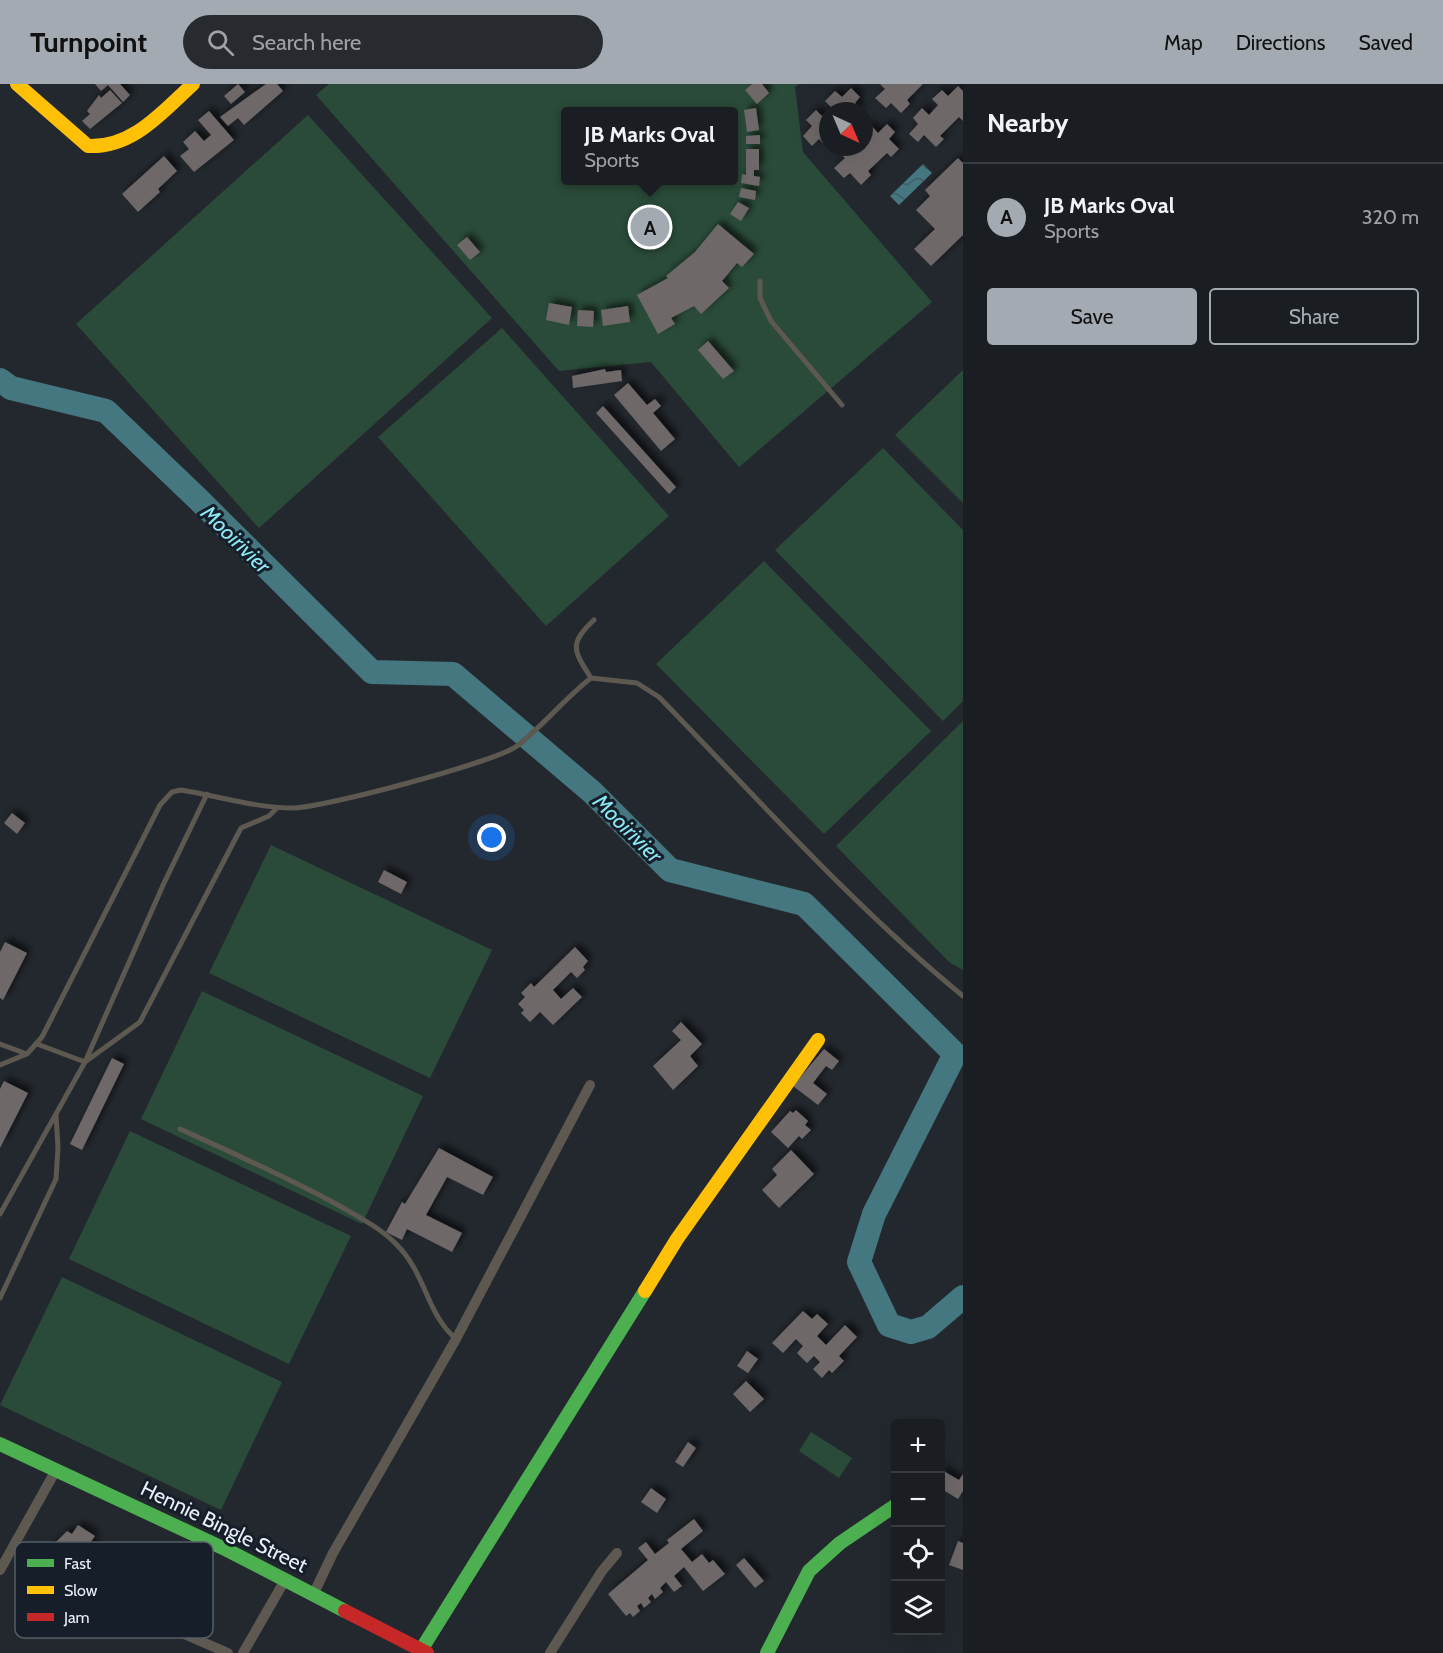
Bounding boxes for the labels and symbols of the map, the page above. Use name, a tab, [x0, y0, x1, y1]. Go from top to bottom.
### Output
north arrow	[819, 102, 873, 156]
pin: A	[630, 204, 670, 250]
water label: Mooirivier	[195, 499, 277, 580]
water label: Mooirivier	[587, 788, 669, 869]
your location	[477, 823, 506, 852]
street label: Hennie Bingle Street	[137, 1475, 312, 1578]
legend	[15, 1542, 213, 1638]
text: Fast	[64, 1554, 92, 1573]
text: Slow	[64, 1581, 98, 1600]
text: Jam	[63, 1608, 90, 1627]

